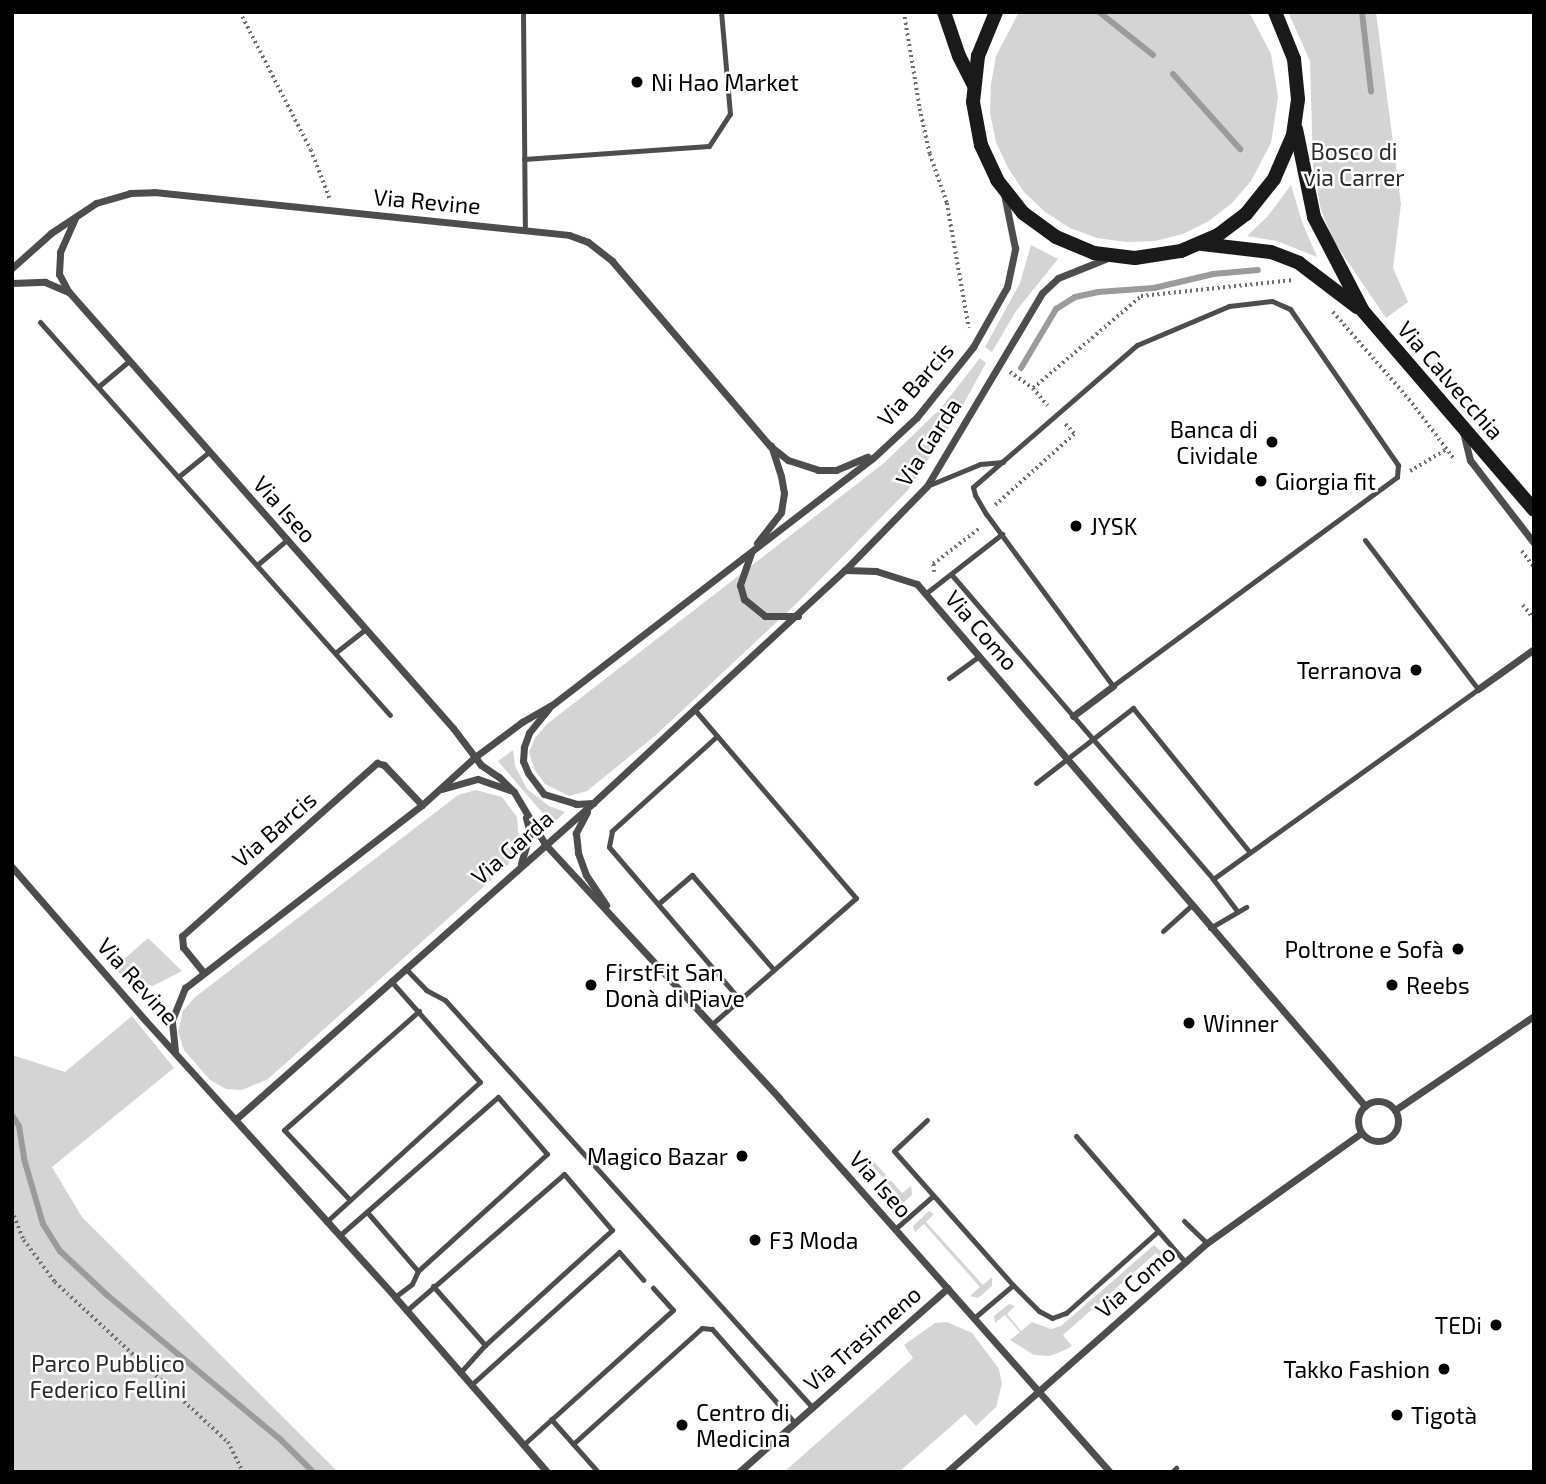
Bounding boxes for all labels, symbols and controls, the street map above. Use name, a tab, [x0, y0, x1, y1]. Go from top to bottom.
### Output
place label: Ni Hao Market	[651, 68, 799, 96]
marker: Ni Hao Market	[629, 74, 645, 90]
park label: Bosco di via Carrer	[1303, 137, 1405, 191]
street label: Via Revine	[372, 183, 482, 219]
street label: Via Calvecchia	[1392, 315, 1510, 445]
street label: Via Barcis	[871, 336, 959, 432]
street label: Via Garda	[889, 393, 967, 491]
place label: Banca di Cividale	[1170, 415, 1258, 469]
marker: Banca di Cividale	[1264, 434, 1280, 450]
place label: Giorgia fit	[1275, 467, 1376, 495]
street label: Via Iseo	[248, 470, 322, 548]
marker: Giorgia fit	[1253, 473, 1269, 489]
place label: JYSK	[1090, 512, 1137, 540]
marker: JYSK	[1068, 518, 1084, 534]
street label: Via Como	[940, 584, 1024, 676]
place label: Terranova	[1297, 656, 1402, 684]
marker: Terranova	[1408, 662, 1424, 678]
street label: Via Barcis	[226, 785, 322, 873]
street label: Via Garda	[465, 804, 559, 890]
street label: Via Revine	[92, 932, 184, 1030]
place label: Poltrone e Sofà	[1284, 935, 1444, 963]
marker: Poltrone e Sofà	[1450, 941, 1466, 957]
place label: FirstFit San Donà di Piave	[605, 958, 745, 1012]
place label: Reebs	[1406, 971, 1470, 999]
marker: FirstFit San Donà di Piave	[583, 977, 599, 993]
marker: Reebs	[1384, 977, 1400, 993]
place label: Winner	[1203, 1009, 1279, 1037]
marker: Winner	[1181, 1015, 1197, 1031]
place label: Magico Bazar	[587, 1142, 728, 1170]
street label: Via Iseo	[844, 1145, 918, 1223]
marker: Magico Bazar	[734, 1148, 750, 1164]
place label: F3 Moda	[769, 1226, 858, 1254]
marker: F3 Moda	[747, 1232, 763, 1248]
street label: Via Como	[1089, 1239, 1181, 1323]
street label: Via Trasimeno	[798, 1279, 926, 1397]
place label: TEDi	[1435, 1311, 1482, 1339]
marker: TEDi	[1488, 1317, 1504, 1333]
park label: Parco Pubblico Federico Fellini	[30, 1349, 186, 1403]
place label: Takko Fashion	[1283, 1355, 1430, 1383]
marker: Takko Fashion	[1436, 1361, 1452, 1377]
place label: Centro di Medicina	[696, 1398, 790, 1452]
place label: Tigotà	[1411, 1401, 1477, 1429]
marker: Tigotà	[1389, 1407, 1405, 1423]
marker: Centro di Medicina	[674, 1417, 690, 1433]

